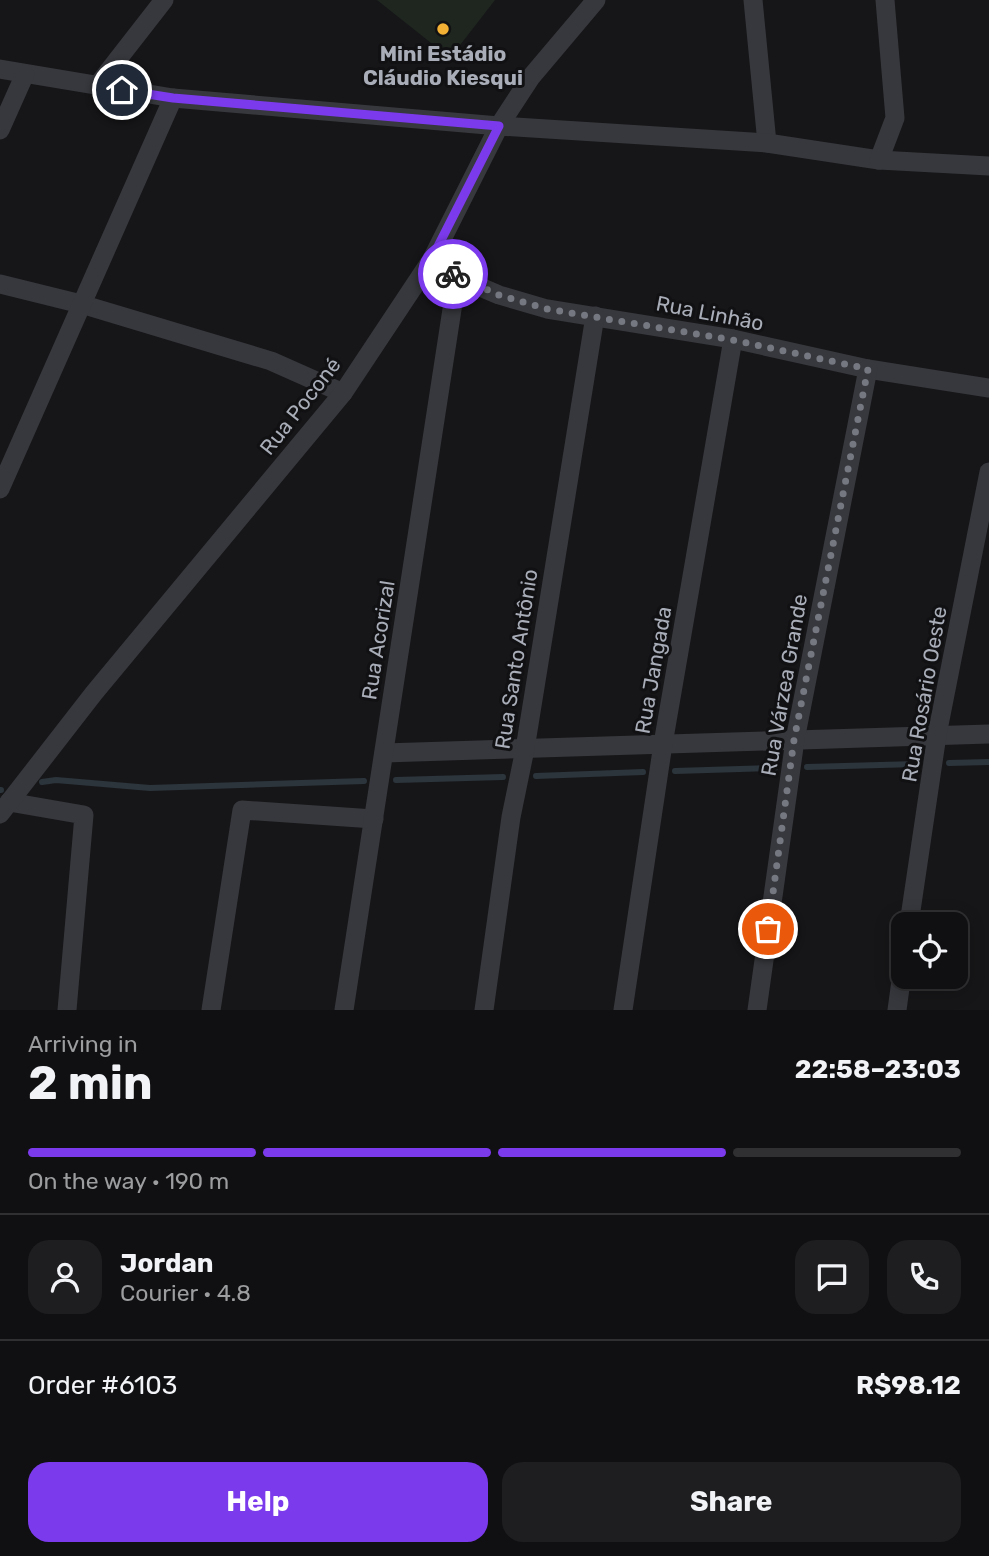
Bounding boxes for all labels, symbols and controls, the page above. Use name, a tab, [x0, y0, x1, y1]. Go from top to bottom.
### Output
marker: Mini Estádio Cláudio Kiesqui	[435, 21, 451, 37]
place label: Mini Estádio Cláudio Kiesqui	[363, 41, 523, 90]
pin	[92, 60, 152, 120]
icon: home	[103, 71, 141, 109]
courier	[418, 239, 488, 309]
icon: bike	[434, 255, 472, 293]
street label: Rua Linhão	[654, 290, 766, 336]
street label: Rua Poconé	[254, 352, 346, 460]
street label: Rua Santo Antônio	[489, 567, 543, 751]
street label: Rua Acorizal	[356, 578, 400, 702]
street label: Rua Várzea Grande	[756, 592, 812, 778]
street label: Rua Jangada	[629, 604, 677, 736]
street label: Rua Rosário Oeste	[896, 604, 952, 784]
pin	[738, 899, 798, 959]
icon: bag	[749, 910, 787, 948]
map controls	[891, 912, 968, 989]
button: locate	[891, 912, 968, 989]
text: Arriving in	[28, 1030, 138, 1058]
text: 22:58–23:03	[795, 1054, 961, 1085]
text: 2 min	[28, 1056, 153, 1111]
text: On the way · 190 m	[28, 1167, 229, 1195]
button: person	[28, 1240, 102, 1314]
button: chat	[795, 1240, 869, 1314]
button: phone	[887, 1240, 961, 1314]
text: Jordan	[120, 1248, 213, 1279]
text: Courier · 4.8	[120, 1279, 251, 1307]
text: Order #6103	[28, 1370, 177, 1401]
text: R$98.12	[856, 1370, 961, 1401]
button: Help	[28, 1462, 488, 1542]
button: Share	[502, 1462, 961, 1542]

